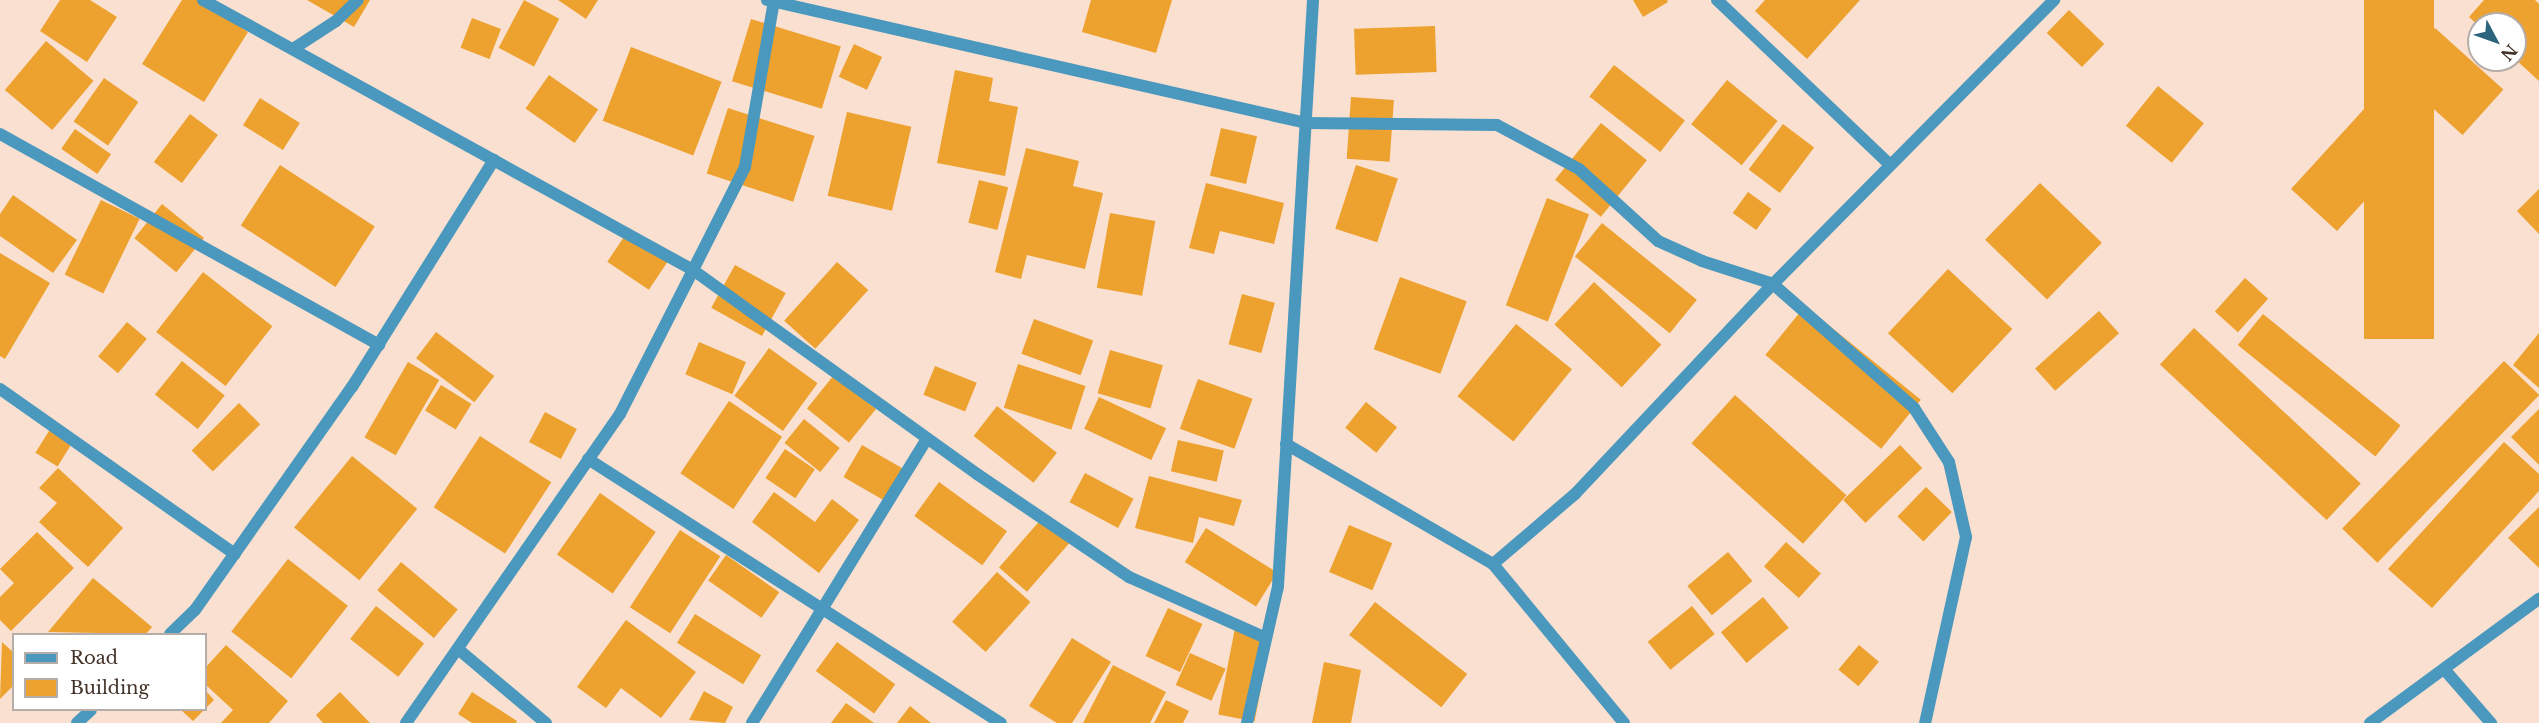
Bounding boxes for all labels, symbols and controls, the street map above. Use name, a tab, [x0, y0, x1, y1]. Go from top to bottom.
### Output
north arrow	[2467, 12, 2527, 72]
text: N	[2497, 40, 2522, 65]
legend	[12, 633, 207, 711]
text: Road	[70, 647, 118, 669]
text: Building	[70, 677, 149, 699]

